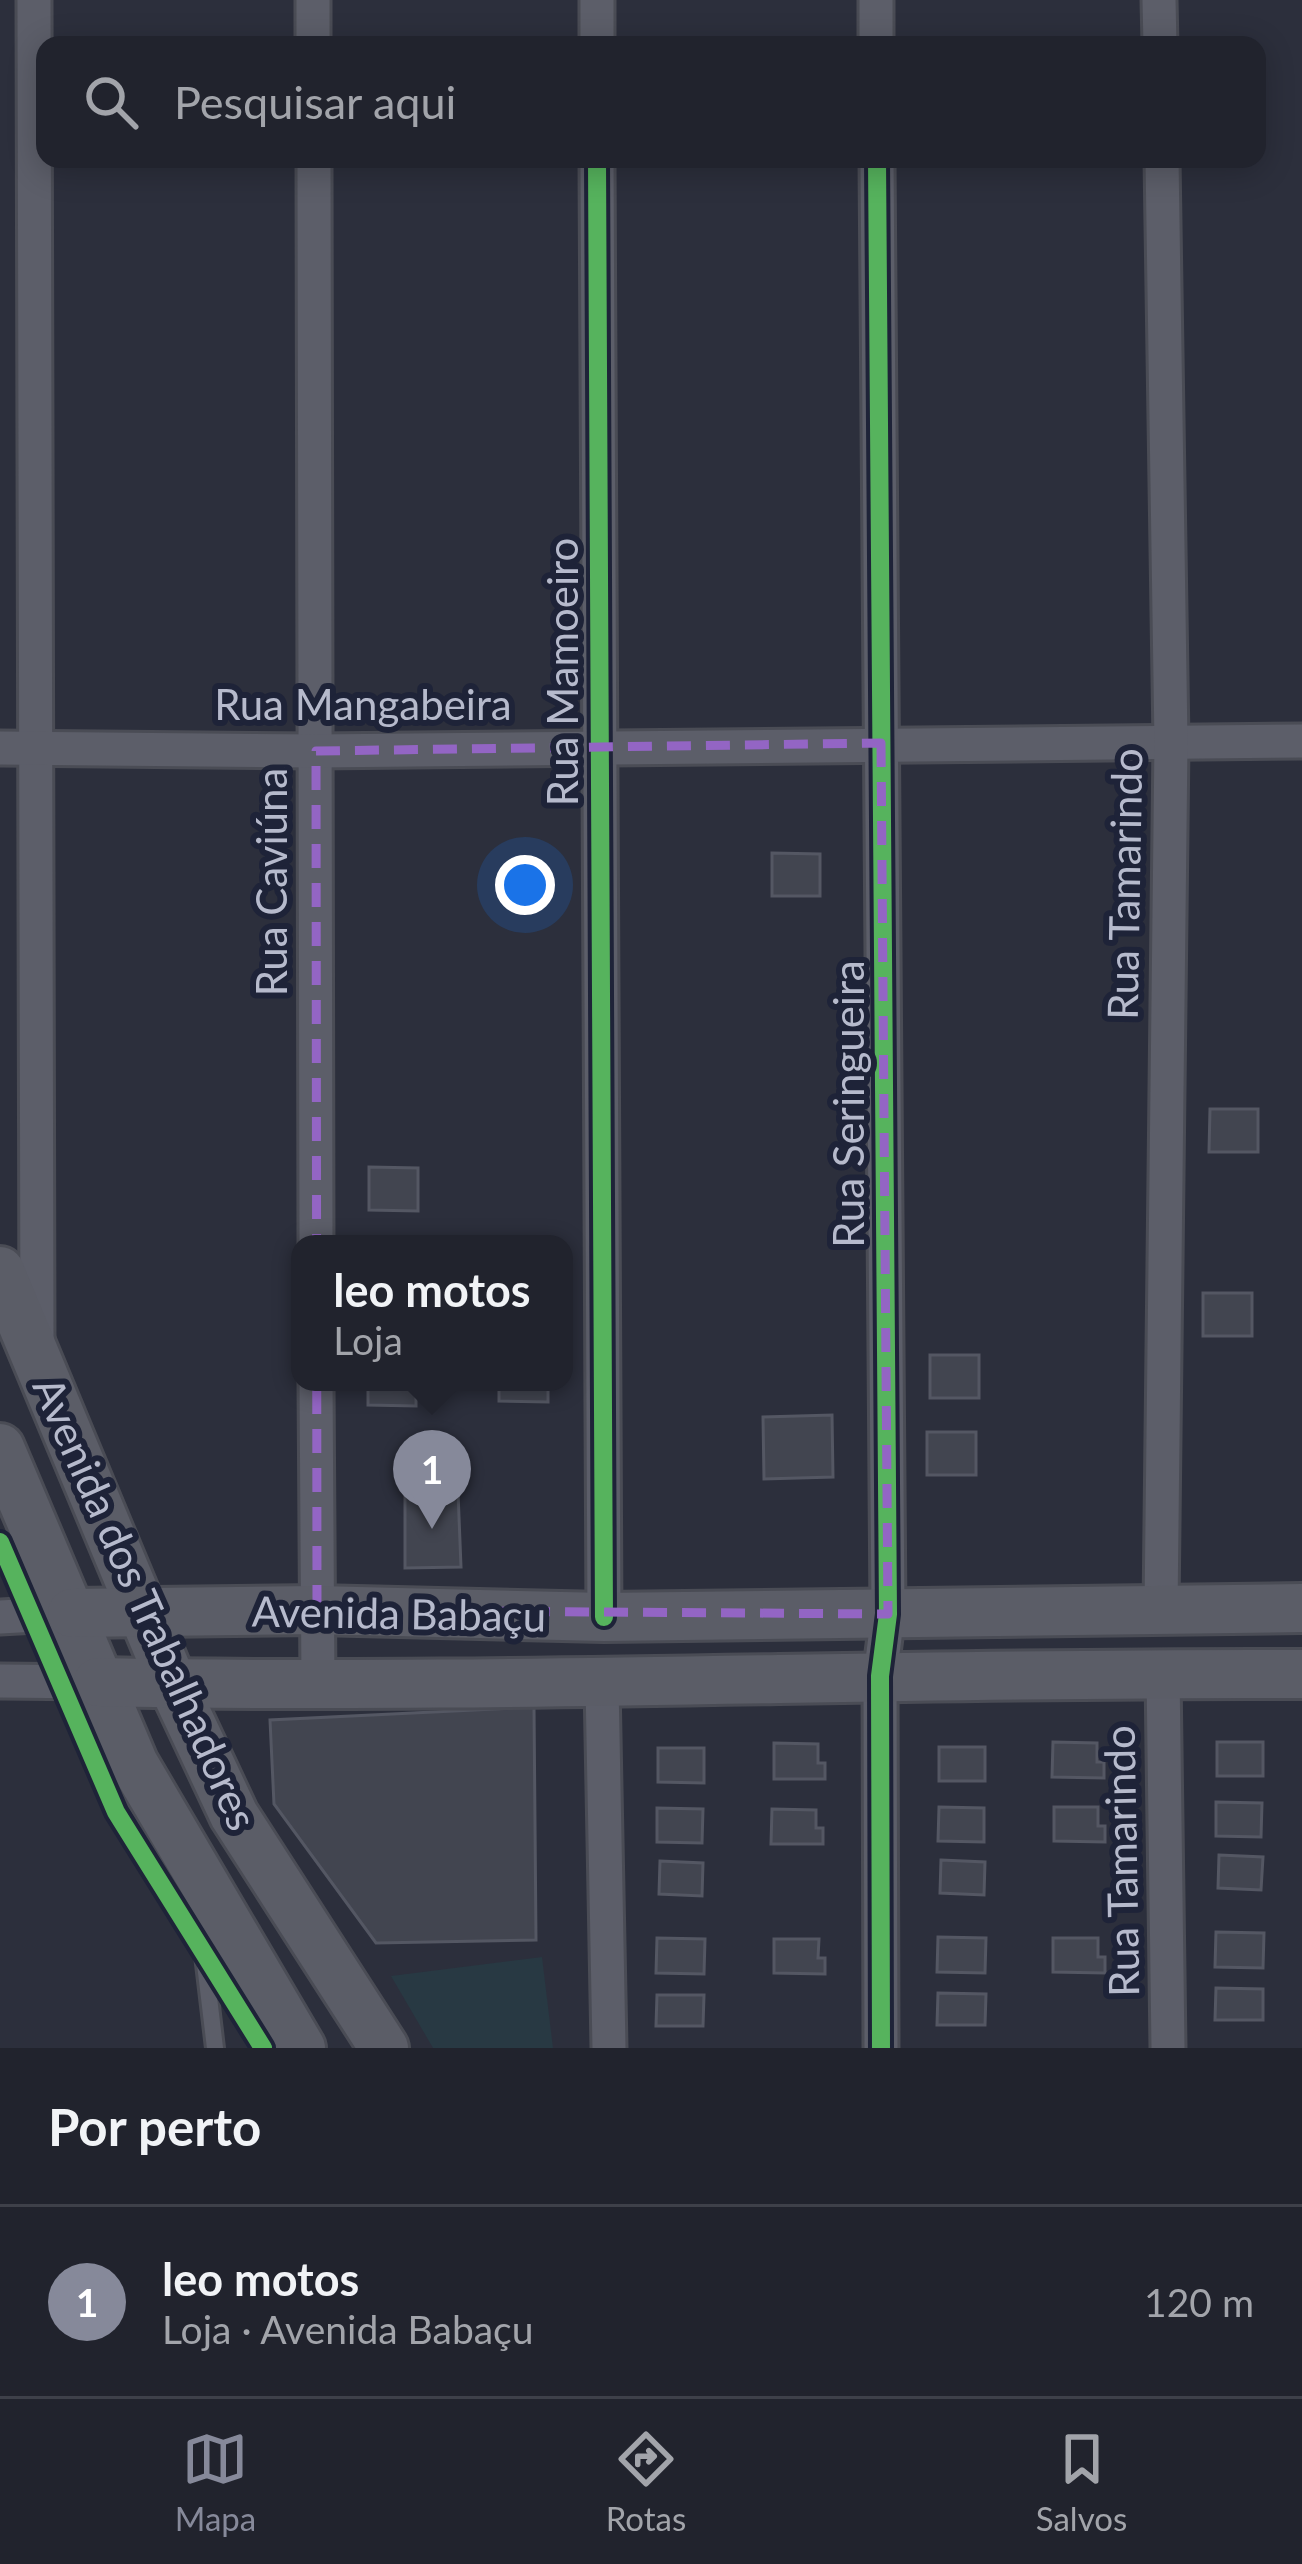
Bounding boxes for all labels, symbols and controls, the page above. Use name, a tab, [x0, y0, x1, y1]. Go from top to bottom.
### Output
search box	[36, 36, 1266, 168]
icon: search	[78, 69, 144, 135]
text: Pesquisar aqui	[174, 75, 456, 129]
street label: Rua Mamoeiro	[537, 538, 587, 806]
street label: Rua Mangabeira	[214, 679, 512, 729]
street label: Rua Tamarindo	[1097, 748, 1151, 1020]
street label: Rua Caviúna	[246, 768, 296, 996]
your location	[495, 855, 555, 915]
street label: Rua Seringueira	[823, 960, 873, 1248]
popup	[291, 1235, 573, 1391]
text: leo motos	[333, 1263, 531, 1317]
text: Loja	[333, 1317, 403, 1363]
street label: Avenida dos Trabalhadores	[23, 1369, 269, 1837]
pin: 1	[393, 1430, 471, 1529]
street label: Avenida Babaçu	[251, 1585, 547, 1641]
street label: Rua Tamarindo	[1094, 1725, 1148, 1997]
text: Por perto	[48, 2096, 261, 2157]
text: leo motos	[162, 2252, 359, 2306]
text: 1	[76, 2279, 98, 2325]
text: 120 m	[1144, 2279, 1254, 2325]
text: Loja · Avenida Babaçu	[162, 2306, 534, 2352]
tab: Mapa	[175, 2426, 256, 2538]
tab: Rotas	[606, 2426, 686, 2538]
tab: Salvos	[1036, 2426, 1127, 2538]

